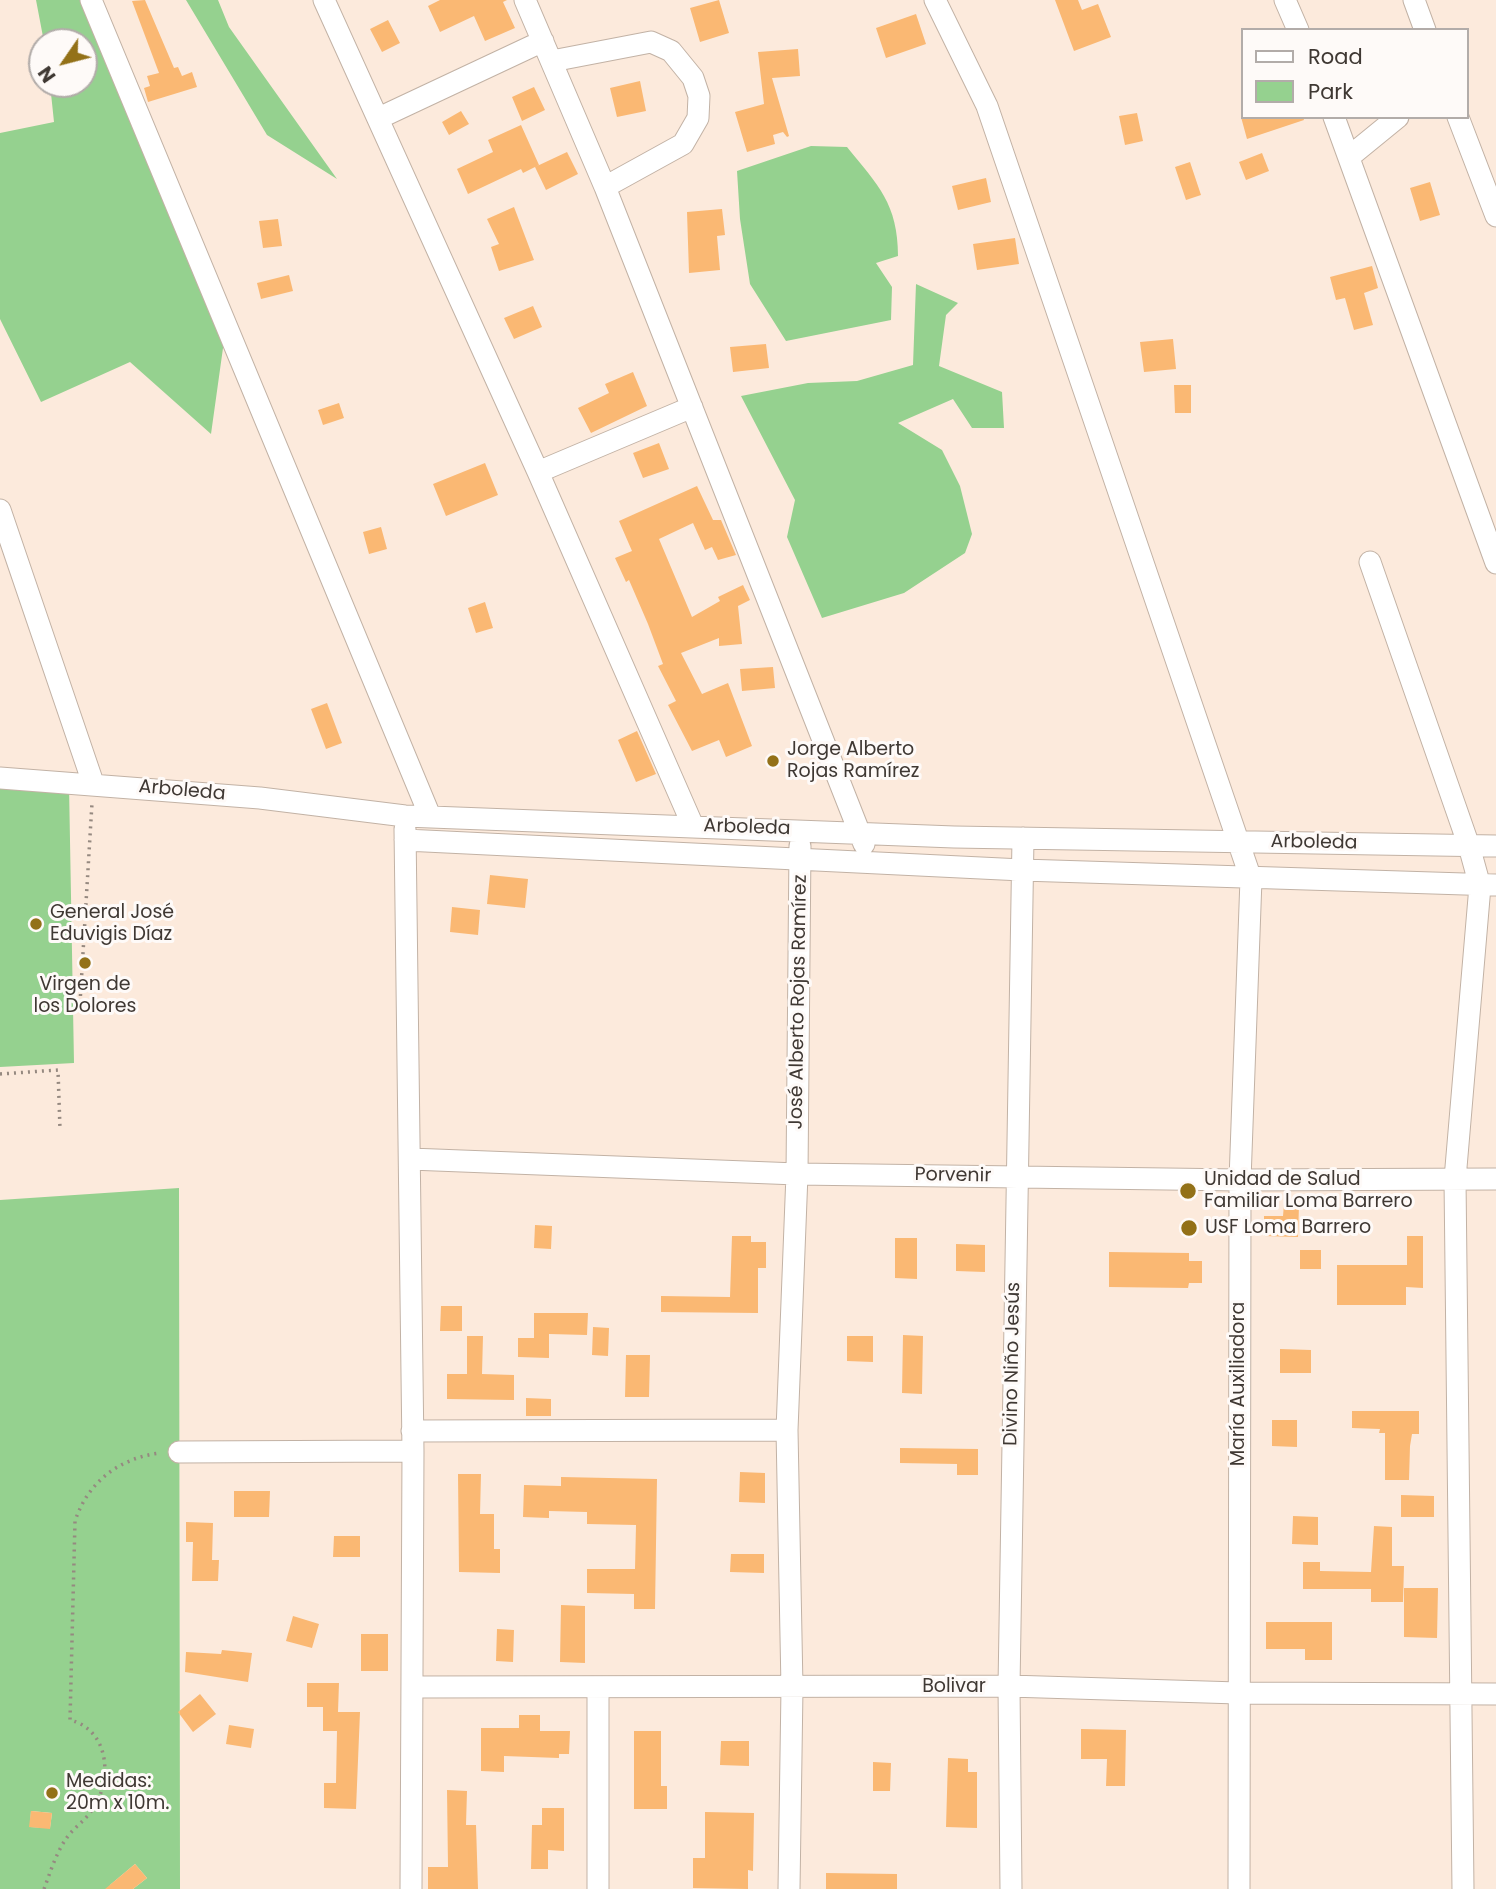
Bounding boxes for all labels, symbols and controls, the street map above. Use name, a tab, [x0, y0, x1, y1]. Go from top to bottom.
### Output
north arrow	[28, 28, 98, 98]
legend	[1240, 28, 1468, 119]
text: Road	[1308, 42, 1363, 71]
text: N	[32, 61, 62, 88]
text: Park	[1308, 77, 1353, 106]
place label: Jorge Alberto Rojas Ramírez	[787, 739, 919, 783]
marker: Jorge Alberto Rojas Ramírez	[765, 753, 781, 769]
street label: Arboleda	[138, 776, 226, 806]
street label: Arboleda	[703, 815, 791, 841]
street label: Arboleda	[1270, 831, 1358, 855]
street label: José Alberto Rojas Ramírez	[785, 874, 813, 1130]
place label: General José Eduvigis Díaz	[50, 902, 174, 946]
marker: General José Eduvigis Díaz	[28, 916, 44, 932]
marker: Virgen de los Dolores	[77, 955, 93, 971]
place label: Virgen de los Dolores	[33, 974, 137, 1018]
street label: Porvenir	[915, 1164, 991, 1188]
place label: Unidad de Salud Familiar Loma Barrero	[1204, 1169, 1413, 1213]
marker: Unidad de Salud Familiar Loma Barrero	[1178, 1181, 1198, 1201]
place label: USF Loma Barrero	[1205, 1217, 1371, 1239]
marker: USF Loma Barrero	[1179, 1218, 1199, 1238]
street label: Divino Niño Jesús	[1000, 1282, 1026, 1446]
street label: María Auxiliadora	[1228, 1302, 1250, 1466]
street label: Bolivar	[922, 1676, 986, 1698]
place label: Medidas: 20m x 10m.	[66, 1771, 169, 1815]
marker: Medidas: 20m x 10m.	[44, 1785, 60, 1801]

